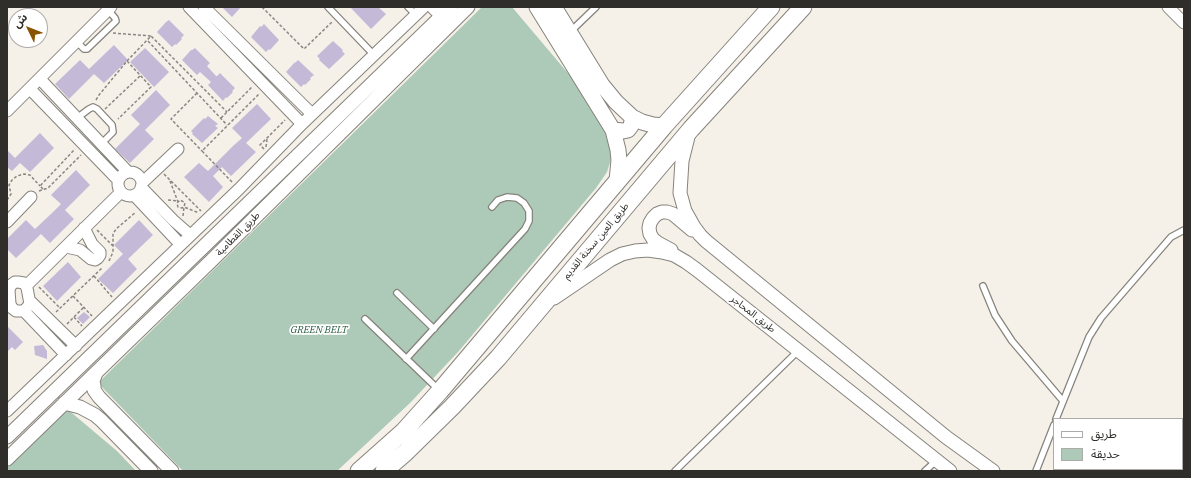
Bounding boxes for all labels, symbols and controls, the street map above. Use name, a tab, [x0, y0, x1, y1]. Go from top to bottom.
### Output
north arrow	[8, 8, 48, 48]
text: ش	[10, 10, 30, 31]
street label: طريق العين سخنة القديم	[561, 200, 631, 282]
street label: طريق القطامية	[213, 209, 263, 259]
street label: طريق المحاجر	[728, 293, 778, 335]
park label: GREEN BELT	[291, 324, 347, 336]
legend	[1053, 418, 1183, 470]
text: طريق	[1091, 426, 1117, 441]
text: حديقة	[1091, 446, 1120, 461]

